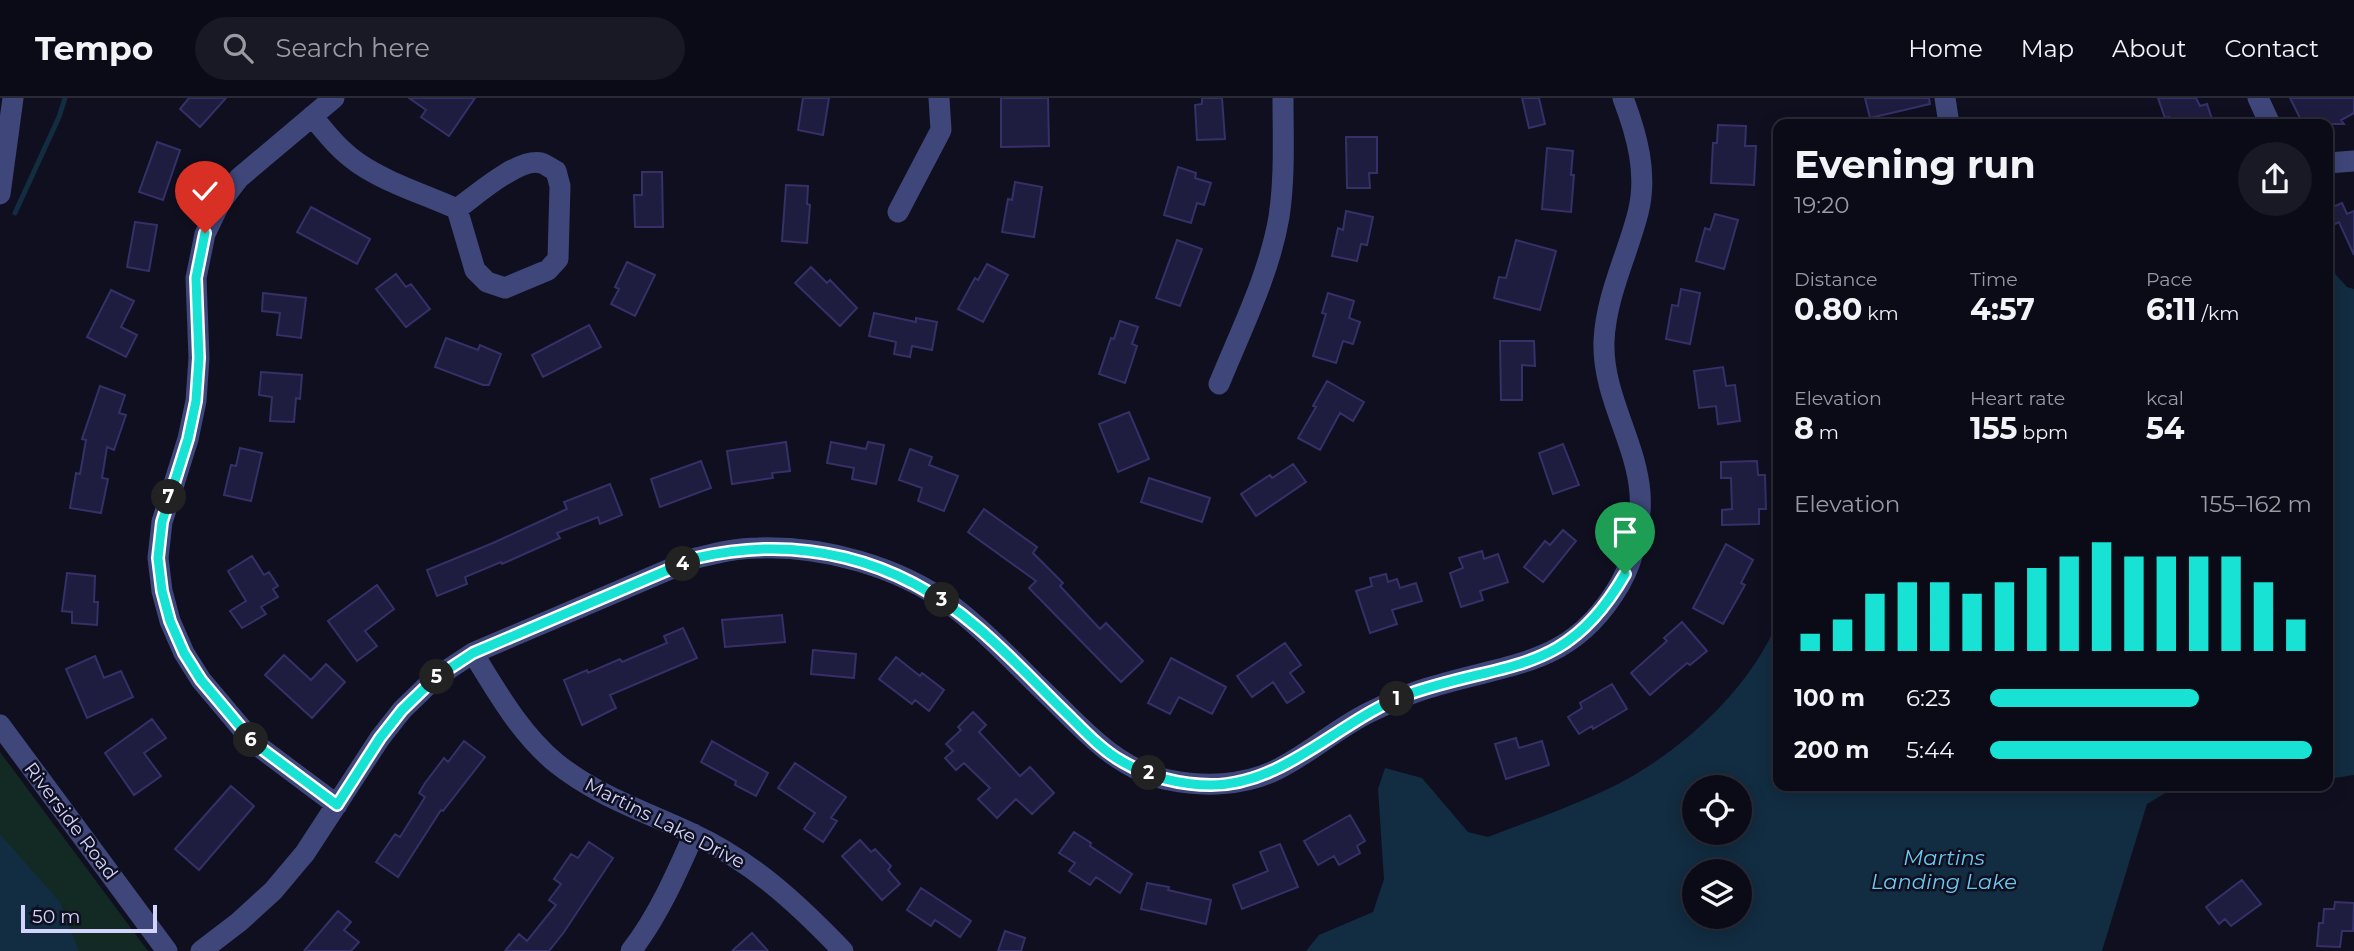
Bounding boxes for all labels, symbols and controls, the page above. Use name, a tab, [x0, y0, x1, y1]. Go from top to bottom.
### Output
search box	[195, 17, 685, 80]
text: Tempo	[35, 28, 153, 68]
icon: search	[219, 29, 257, 67]
text: Search here	[275, 32, 430, 64]
text: Home	[1908, 34, 1983, 63]
text: Map	[2021, 34, 2074, 63]
text: About	[2112, 34, 2186, 63]
text: Contact	[2224, 34, 2319, 63]
text: Evening run	[1794, 141, 2036, 188]
button: share	[2238, 142, 2312, 216]
pin	[175, 161, 235, 233]
icon: check	[186, 172, 224, 210]
text: 19:20	[1794, 191, 1849, 219]
text: Distance	[1794, 268, 1877, 291]
text: Time	[1970, 268, 2018, 291]
text: Pace	[2146, 268, 2193, 291]
text: 0.80	[1794, 291, 1862, 328]
text: 4:57	[1970, 291, 2035, 328]
text: 6:11	[2146, 291, 2197, 328]
text: km	[1862, 302, 1899, 325]
text: /km	[2197, 302, 2239, 325]
text: Elevation	[1794, 387, 1882, 410]
text: Heart rate	[1970, 387, 2065, 410]
text: kcal	[2146, 387, 2184, 410]
text: 8	[1794, 410, 1814, 447]
text: 155	[1970, 410, 2017, 447]
text: 54	[2146, 410, 2185, 447]
text: m	[1814, 421, 1839, 444]
text: bpm	[2017, 421, 2068, 444]
pin: 7	[152, 480, 186, 514]
text: 7	[163, 485, 174, 508]
text: Elevation	[1794, 490, 1900, 518]
text: 155–162 m	[2201, 490, 2312, 518]
pin	[1595, 502, 1655, 574]
icon: arrive	[1606, 513, 1644, 551]
pin: 4	[666, 546, 700, 582]
text: 4	[676, 552, 689, 575]
pin: 3	[925, 582, 960, 618]
text: 3	[936, 588, 947, 611]
pin: 5	[420, 660, 454, 694]
text: 5	[431, 665, 442, 688]
pin: 1	[1380, 682, 1414, 716]
text: 100 m	[1794, 684, 1865, 712]
text: 6:23	[1906, 684, 1951, 712]
text: 1	[1393, 687, 1400, 710]
pin: 6	[233, 722, 268, 758]
text: 6	[244, 728, 257, 751]
text: 200 m	[1794, 736, 1869, 764]
text: 5:44	[1906, 736, 1954, 764]
pin: 2	[1132, 756, 1166, 790]
street label: Riverside Road	[19, 758, 123, 884]
text: 2	[1143, 761, 1154, 784]
street label: Martins Lake Drive	[581, 773, 749, 873]
map controls	[1682, 775, 1752, 929]
button: locate	[1682, 775, 1752, 845]
water label: Martins Landing Lake	[1871, 845, 2017, 894]
button: layers	[1682, 859, 1752, 929]
scale bar	[21, 902, 158, 934]
text: 50 m	[32, 905, 80, 928]

